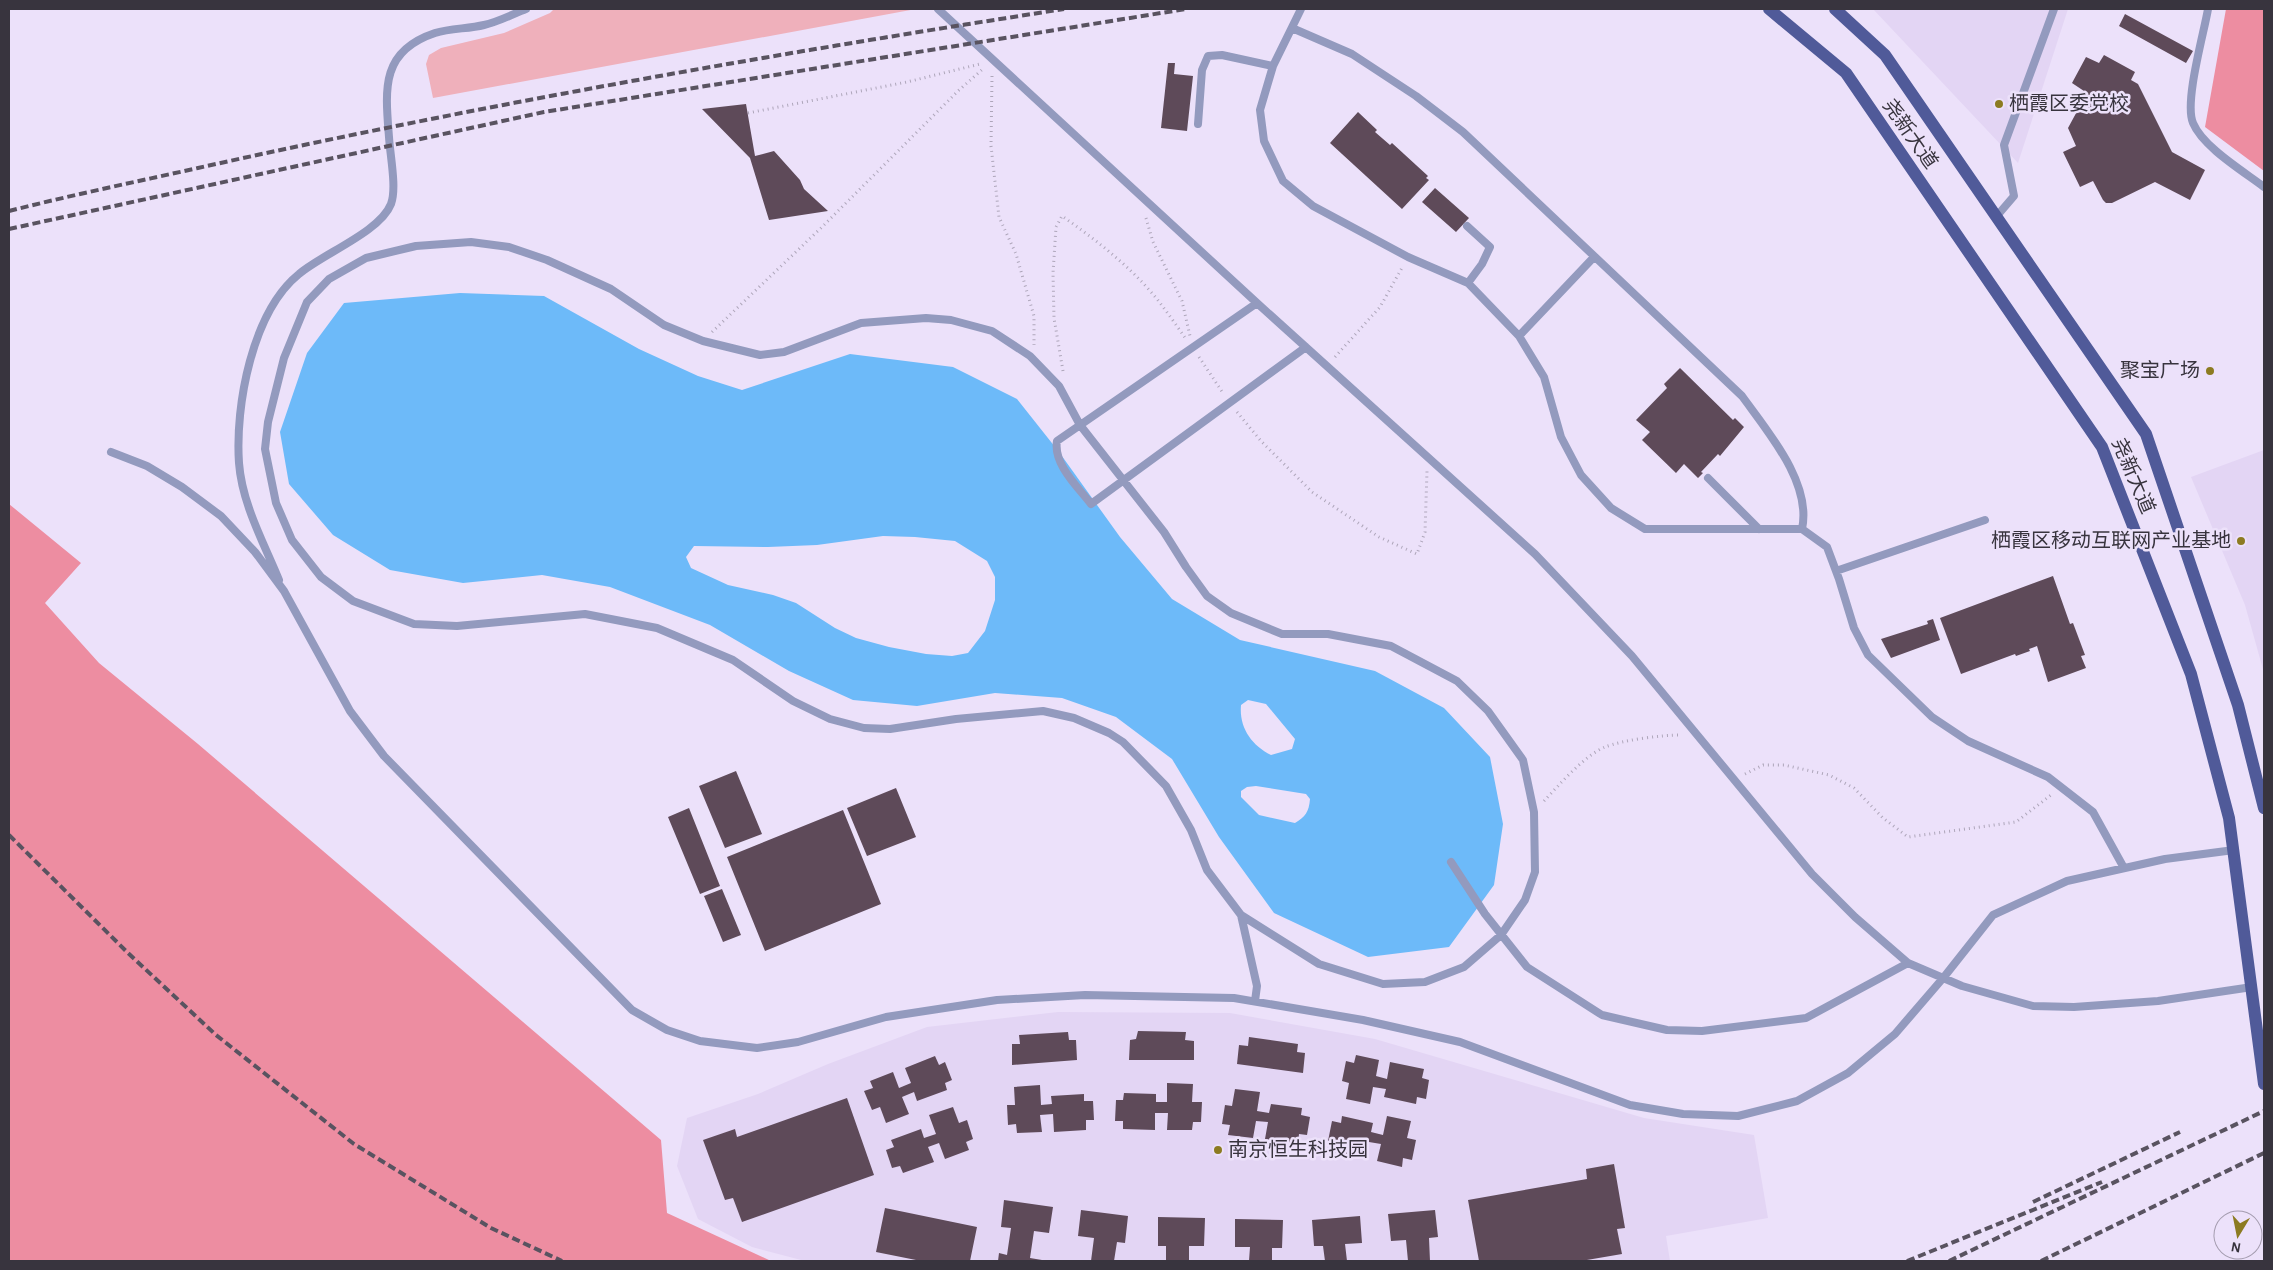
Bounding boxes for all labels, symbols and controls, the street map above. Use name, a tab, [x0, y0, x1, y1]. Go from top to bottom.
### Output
place label: 栖霞区委党校	[2009, 93, 2129, 114]
street label: 尧新大道	[1879, 94, 1943, 173]
marker: 栖霞区委党校	[1993, 98, 2005, 110]
place label: 聚宝广场	[2120, 360, 2200, 381]
marker: 聚宝广场	[2204, 365, 2216, 377]
street label: 尧新大道	[2108, 434, 2160, 517]
place label: 栖霞区移动互联网产业基地	[1991, 530, 2231, 551]
marker: 栖霞区移动互联网产业基地	[2235, 535, 2247, 547]
place label: 南京恒生科技园	[1228, 1139, 1368, 1160]
marker: 南京恒生科技园	[1212, 1144, 1224, 1156]
north arrow	[2213, 1210, 2263, 1260]
text: N	[2230, 1239, 2242, 1255]

